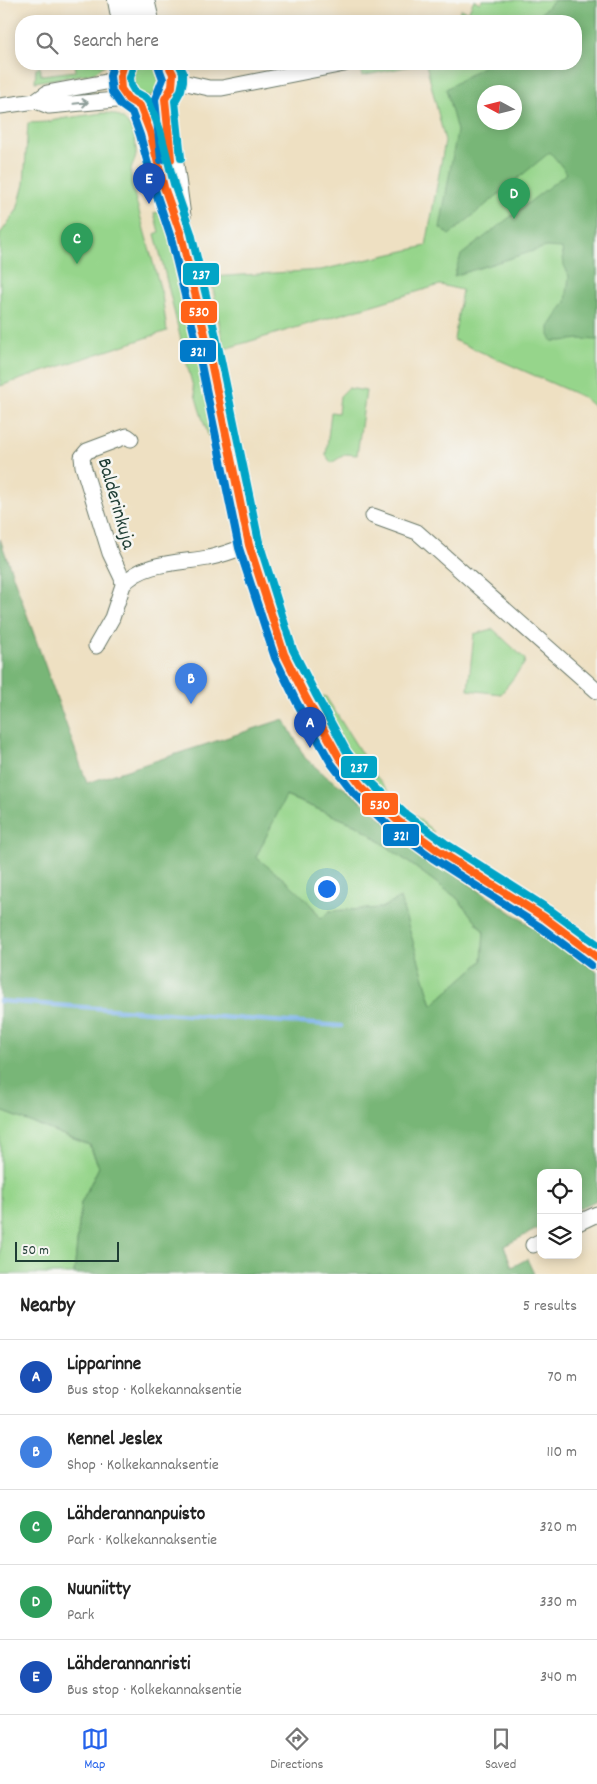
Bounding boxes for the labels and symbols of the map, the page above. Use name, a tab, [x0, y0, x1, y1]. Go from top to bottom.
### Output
north arrow	[477, 85, 522, 130]
one-way arrow	[73, 98, 89, 108]
pin: E	[133, 163, 165, 204]
pin: D	[498, 178, 530, 219]
pin: C	[61, 223, 93, 264]
line badge: 237	[182, 262, 220, 286]
text: 237	[192, 266, 210, 286]
line badge: 530	[180, 300, 218, 324]
text: 530	[189, 303, 209, 323]
line badge: 321	[179, 339, 217, 363]
text: 321	[190, 343, 206, 363]
street label: Balderinkuja	[89, 455, 142, 553]
pin: B	[175, 663, 207, 704]
pin: A	[294, 707, 326, 748]
line badge: 237	[340, 755, 378, 779]
text: 237	[350, 759, 368, 779]
line badge: 530	[361, 792, 399, 816]
text: 530	[370, 796, 390, 816]
line badge: 321	[382, 823, 420, 847]
text: 321	[393, 827, 409, 847]
your location	[314, 876, 340, 902]
scale bar	[15, 1239, 119, 1262]

